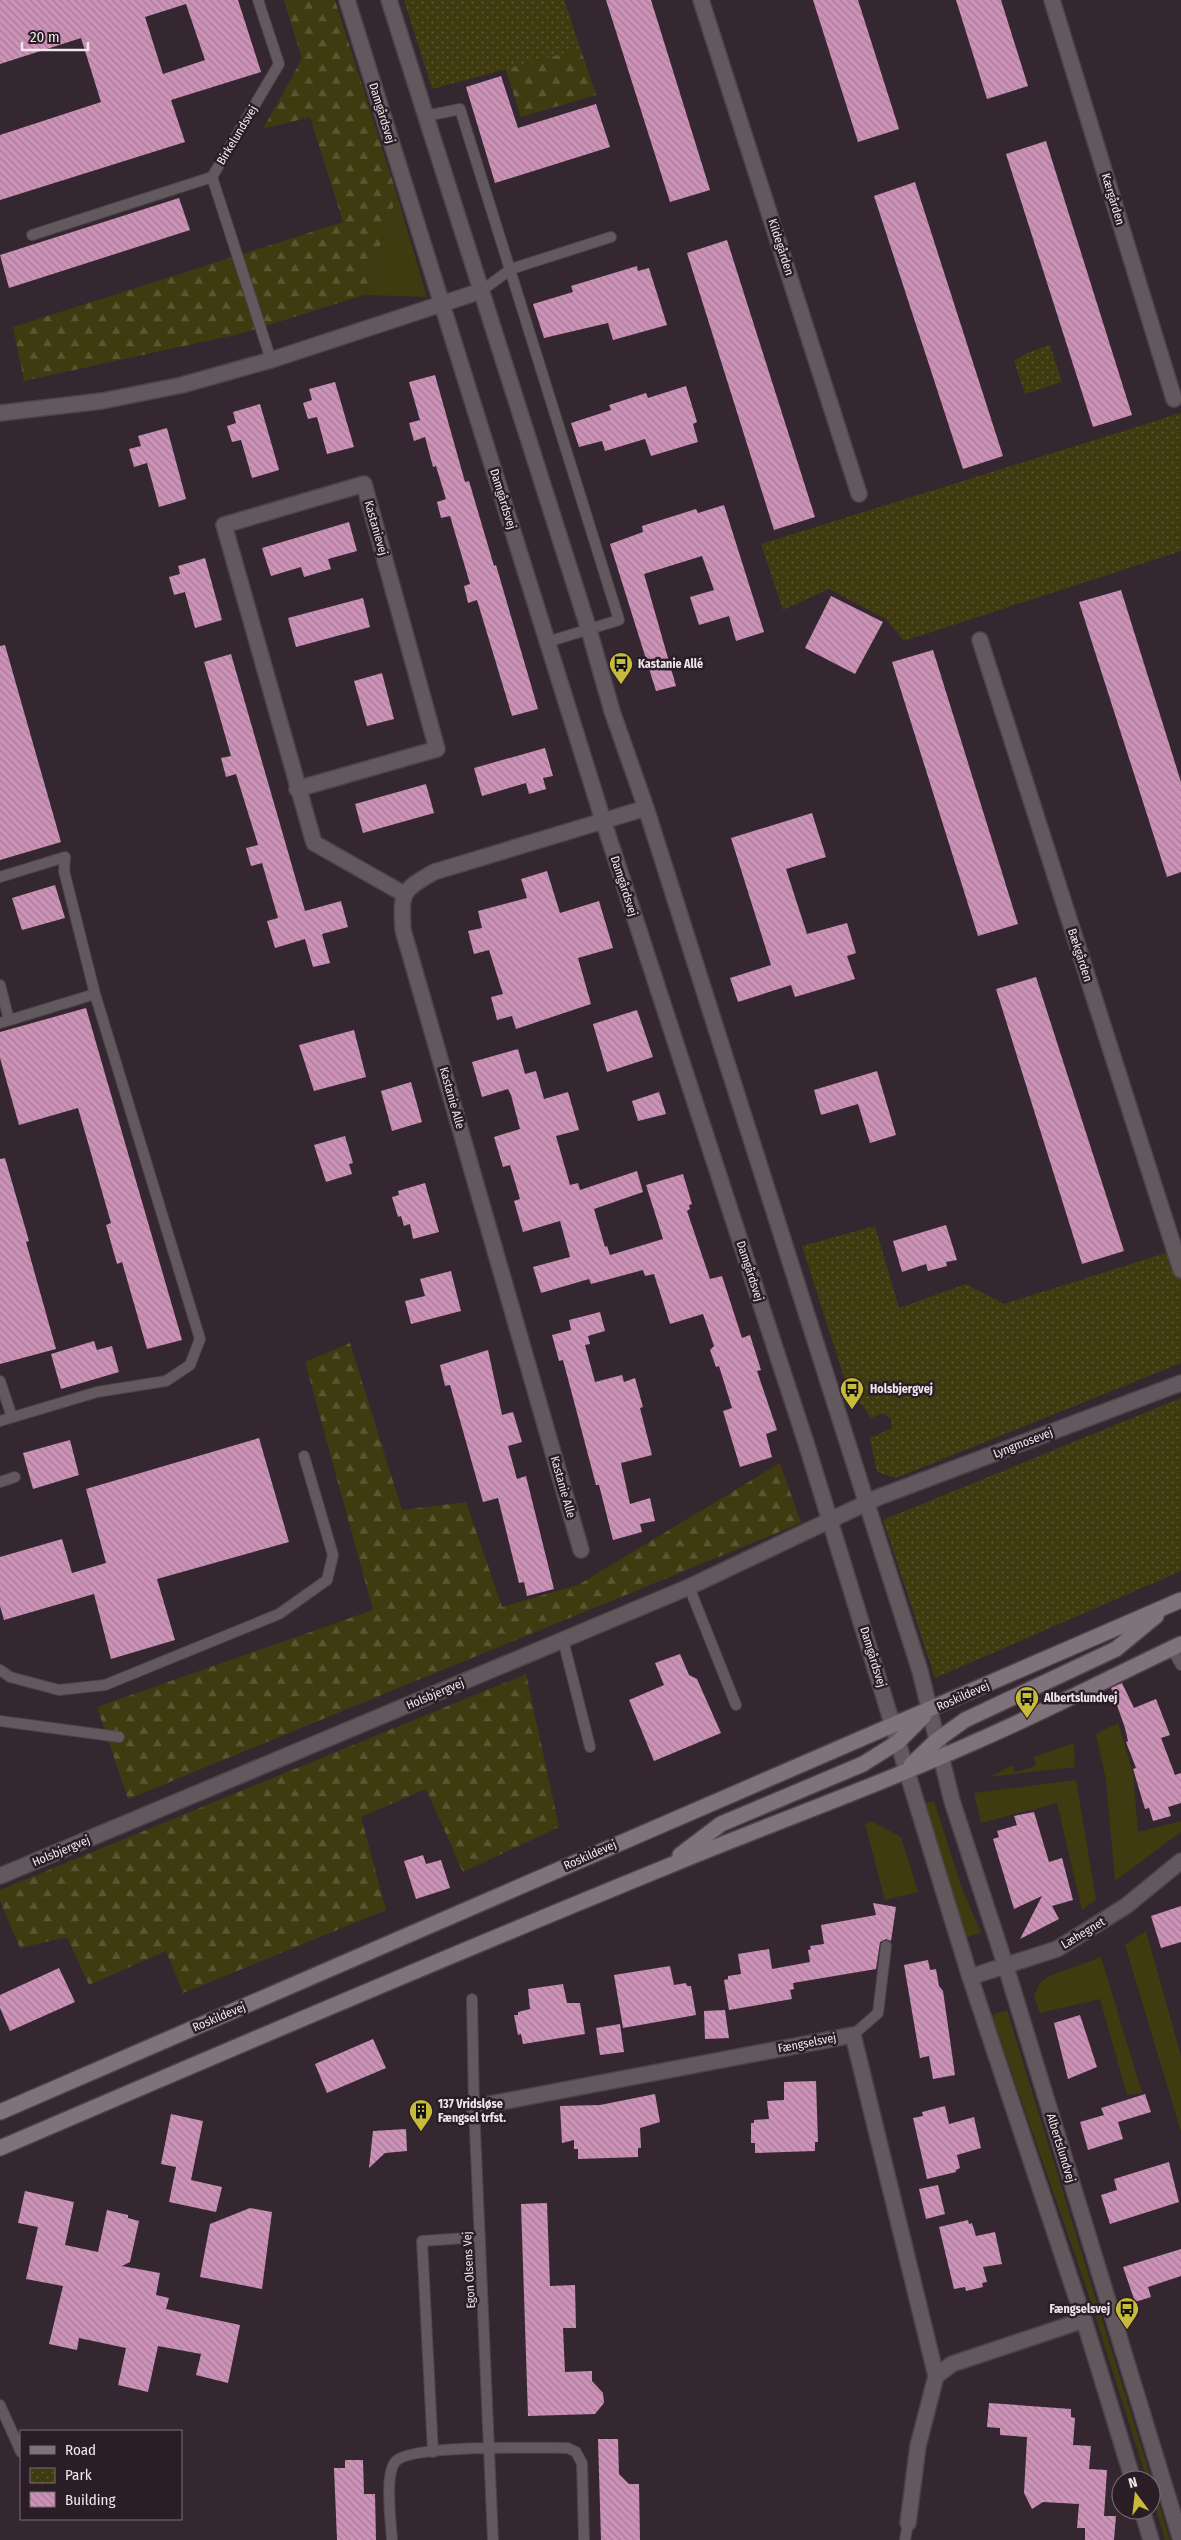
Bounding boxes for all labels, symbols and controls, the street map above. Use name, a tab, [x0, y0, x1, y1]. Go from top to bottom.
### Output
scale bar	[22, 20, 89, 52]
text: 20 m	[30, 28, 60, 46]
street label: Damgårdsvej	[366, 81, 398, 145]
street label: Birkelundsvej	[214, 103, 260, 167]
street label: Kærgården	[1099, 171, 1127, 227]
street label: Kildegården	[765, 217, 797, 277]
street label: Damgårdsvej	[487, 467, 519, 531]
street label: Kastanievej	[361, 499, 391, 557]
bus stop icon: Kastanie Allé	[608, 651, 634, 685]
place label: Kastanie Allé	[638, 657, 703, 671]
street label: Damgårdsvej	[608, 854, 640, 918]
street label: Bækgården	[1065, 927, 1095, 983]
street label: Kastanie Alle	[437, 1066, 468, 1131]
street label: Damgårdsvej	[734, 1239, 766, 1303]
bus stop icon: Holsbjergvej	[839, 1376, 865, 1410]
place label: Holsbjergvej	[870, 1382, 933, 1396]
street label: Lyngmosevej	[991, 1425, 1055, 1461]
street label: Kastanie Alle	[548, 1455, 579, 1520]
street label: Damgårdsvej	[857, 1625, 889, 1689]
street label: Holsbjergvej	[404, 1676, 466, 1712]
street label: Roskildevej	[935, 1678, 991, 1714]
bus stop icon: Albertslundvej	[1014, 1685, 1040, 1719]
place label: Albertslundvej	[1043, 1691, 1117, 1705]
street label: Holsbjergvej	[30, 1833, 92, 1869]
street label: Roskildevej	[562, 1837, 618, 1873]
street label: Læhegnet	[1059, 1914, 1107, 1951]
street label: Roskildevej	[190, 2000, 248, 2034]
street label: Fængselsvej	[777, 2030, 837, 2056]
place label: 137 Vridsløse Fængsel trfst.	[438, 2097, 506, 2125]
building icon: 137 Vridsløse Fængsel trfst.	[408, 2098, 434, 2132]
street label: Albertslundvej	[1044, 2112, 1078, 2184]
street label: Egon Olsens Vej	[460, 2231, 478, 2309]
bus stop icon: Fængselsvej	[1114, 2296, 1140, 2330]
place label: Fængselsvej	[1050, 2302, 1110, 2316]
legend	[20, 2430, 182, 2520]
text: Road	[65, 2441, 96, 2459]
text: Park	[65, 2466, 92, 2484]
north arrow	[1111, 2470, 1161, 2520]
text: N	[1127, 2474, 1139, 2492]
text: Building	[65, 2491, 116, 2509]

